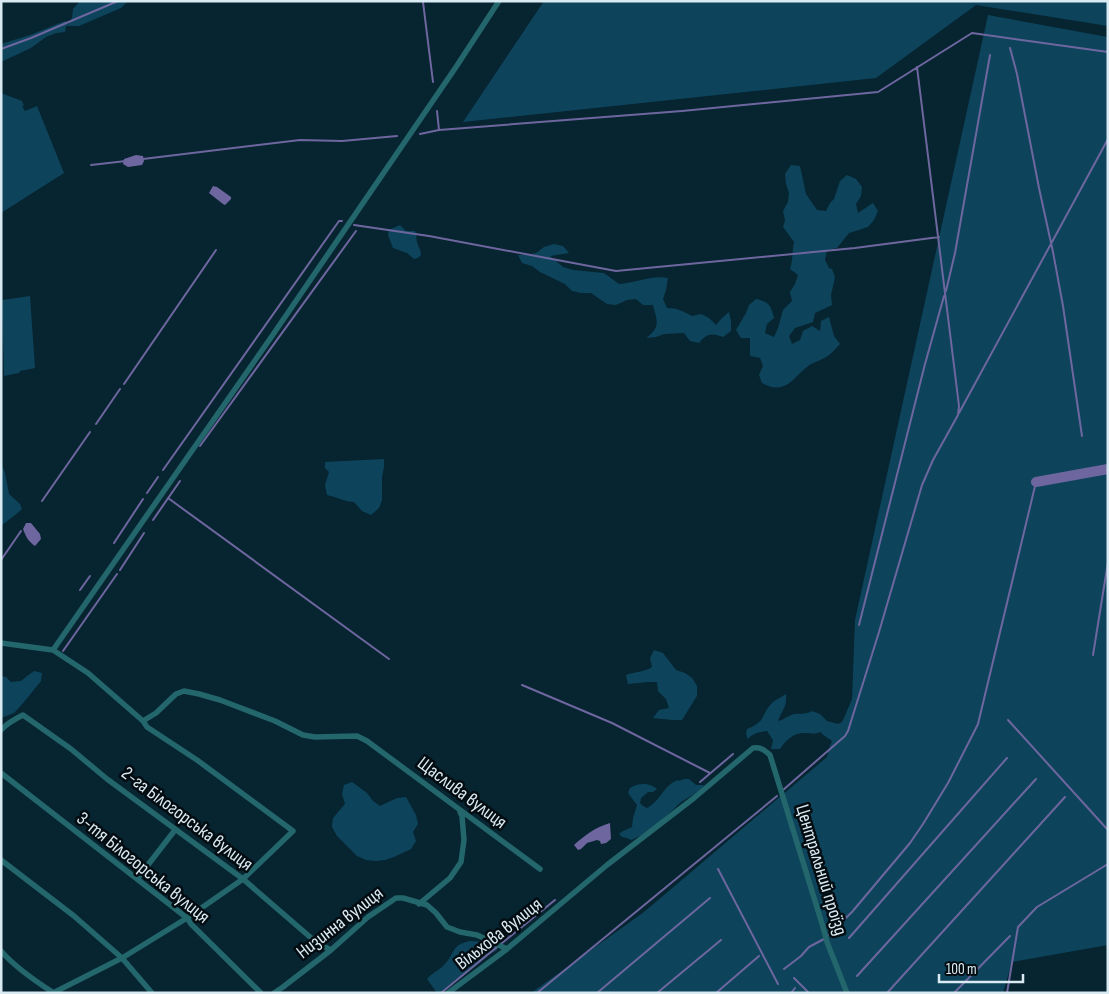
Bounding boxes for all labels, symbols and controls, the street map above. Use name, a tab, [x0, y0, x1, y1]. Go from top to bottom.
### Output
street label: Щаслива вулиця	[413, 752, 511, 834]
street label: 2-га Білогорська вулиця	[117, 762, 257, 876]
street label: Центральний проїзд	[790, 802, 852, 938]
street label: 3-тя Білогорська вулиця	[72, 807, 214, 929]
street label: Низинна вулиця	[292, 882, 388, 964]
street label: Вільхова вулиця	[451, 893, 547, 975]
scale bar	[939, 952, 1023, 984]
text: 100 m	[946, 960, 977, 979]

